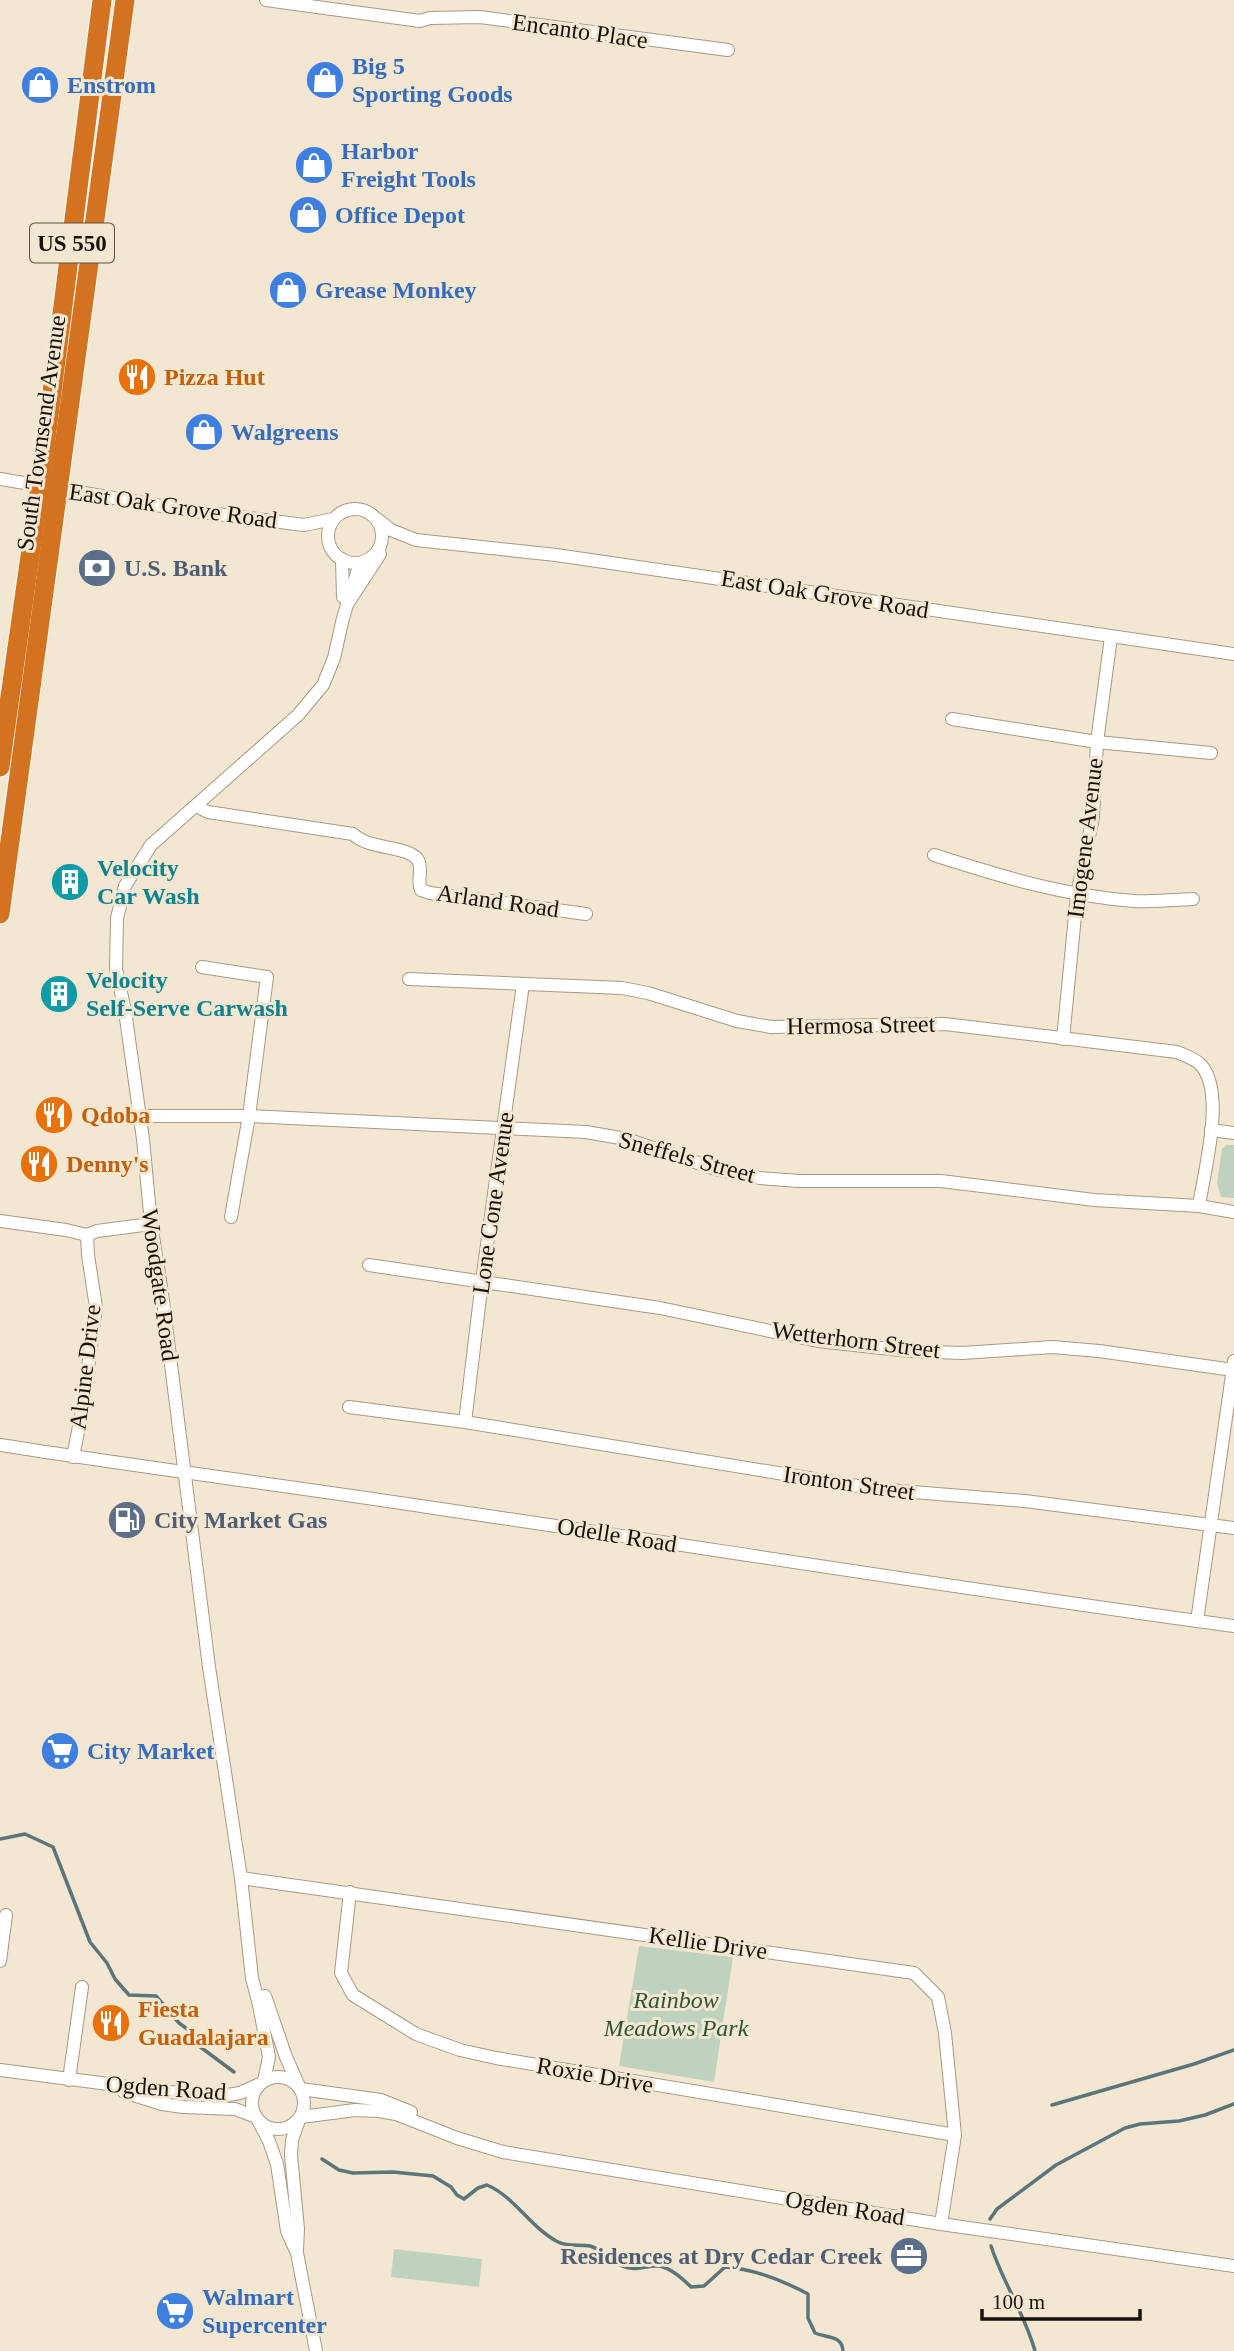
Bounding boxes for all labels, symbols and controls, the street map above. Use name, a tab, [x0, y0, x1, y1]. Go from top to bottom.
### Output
street label: Encanto Place	[511, 9, 649, 53]
place label: Big 5 Sporting Goods	[352, 53, 513, 107]
shop icon: Big 5 Sporting Goods	[304, 59, 346, 101]
shop icon: Enstrom	[19, 64, 61, 106]
place label: Enstrom	[67, 72, 156, 98]
place label: Harbor Freight Tools	[341, 138, 476, 192]
shop icon: Harbor Freight Tools	[293, 144, 335, 186]
shop icon: Office Depot	[287, 194, 329, 236]
place label: Office Depot	[335, 202, 465, 228]
road number: US 550	[30, 224, 114, 262]
shop icon: Grease Monkey	[267, 269, 309, 311]
place label: Grease Monkey	[315, 277, 477, 303]
street label: South Townsend Avenue	[12, 314, 70, 552]
restaurant icon: Pizza Hut	[116, 356, 158, 398]
place label: Pizza Hut	[164, 364, 265, 390]
shop icon: Walgreens	[183, 411, 225, 453]
place label: Walgreens	[231, 419, 339, 445]
street label: East Oak Grove Road	[67, 479, 279, 533]
bank icon: U.S. Bank	[76, 547, 118, 589]
place label: U.S. Bank	[124, 555, 228, 581]
street label: East Oak Grove Road	[719, 565, 931, 623]
street label: Imogene Avenue	[1062, 756, 1108, 920]
place label: Velocity Car Wash	[97, 855, 199, 909]
building icon: Velocity Car Wash	[49, 861, 91, 903]
street label: Arland Road	[435, 880, 561, 922]
place label: Velocity Self-Serve Carwash	[86, 967, 288, 1021]
building icon: Velocity Self-Serve Carwash	[38, 973, 80, 1015]
street label: Hermosa Street	[786, 1011, 936, 1039]
restaurant icon: Qdoba	[33, 1094, 75, 1136]
place label: Qdoba	[81, 1102, 150, 1128]
street label: Lone Cone Avenue	[467, 1110, 519, 1296]
street label: Sneffels Street	[616, 1126, 758, 1188]
restaurant icon: Denny's	[18, 1143, 60, 1185]
place label: Denny's	[66, 1151, 149, 1177]
street label: Woodgate Road	[136, 1207, 184, 1363]
street label: Alpine Drive	[64, 1303, 106, 1431]
street label: Wetterhorn Street	[770, 1317, 942, 1363]
street label: Ironton Street	[782, 1461, 917, 1505]
fuel station icon: City Market Gas	[106, 1499, 148, 1541]
place label: City Market Gas	[154, 1507, 327, 1533]
street label: Odelle Road	[555, 1513, 679, 1557]
supermarket icon: City Market	[39, 1730, 81, 1772]
place label: City Market	[87, 1738, 214, 1764]
street label: Kellie Drive	[647, 1922, 769, 1964]
park label: Rainbow Meadows Park	[603, 1987, 749, 2041]
place label: Fiesta Guadalajara	[138, 1996, 269, 2050]
restaurant icon: Fiesta Guadalajara	[90, 2002, 132, 2044]
street label: Roxie Drive	[535, 2052, 655, 2098]
street label: Ogden Road	[105, 2071, 227, 2105]
street label: Ogden Road	[783, 2186, 907, 2230]
office icon: Residences at Dry Cedar Creek	[888, 2235, 930, 2277]
place label: Residences at Dry Cedar Creek	[560, 2243, 883, 2269]
scale bar	[982, 2278, 1140, 2322]
place label: Walmart Supercenter	[202, 2284, 327, 2338]
supermarket icon: Walmart Supercenter	[154, 2290, 196, 2332]
text: 100 m	[992, 2290, 1045, 2314]

